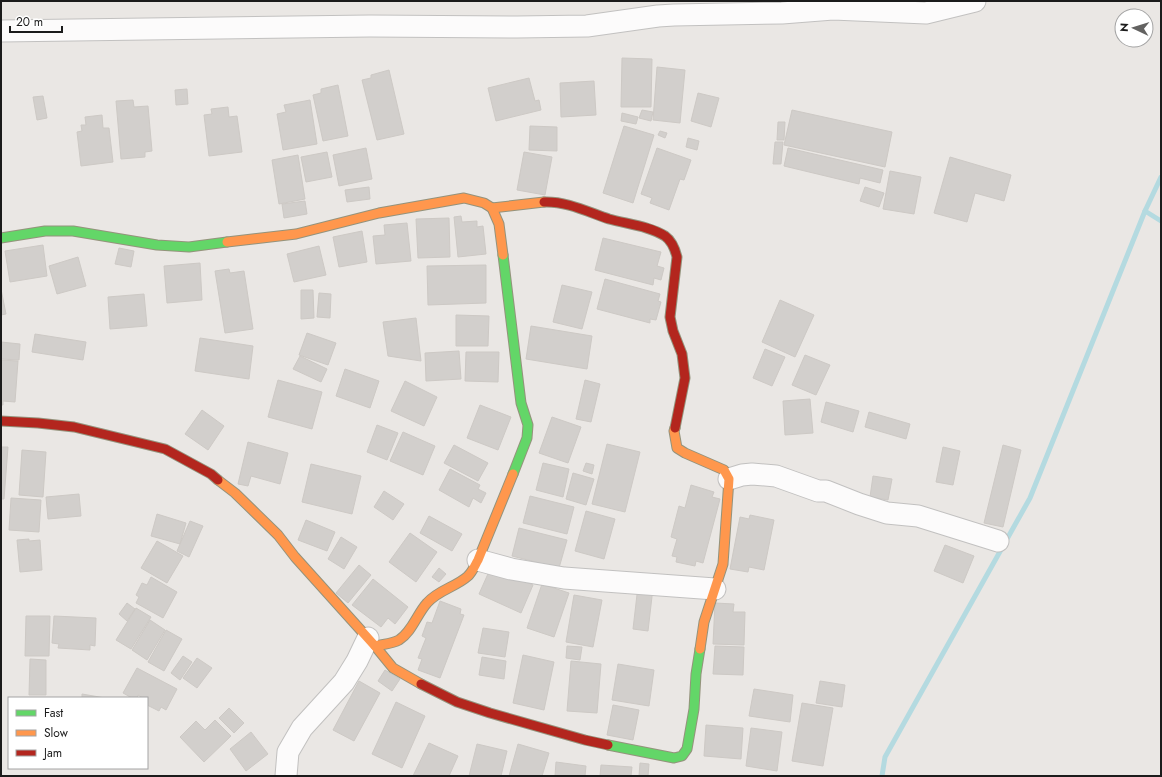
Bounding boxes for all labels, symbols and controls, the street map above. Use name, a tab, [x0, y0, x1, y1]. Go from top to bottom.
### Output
scale bar	[10, 8, 62, 34]
north arrow	[1114, 8, 1154, 48]
text: 20 m	[16, 13, 43, 31]
text: N	[1116, 22, 1132, 32]
legend	[8, 697, 148, 769]
text: Fast	[44, 704, 63, 722]
text: Slow	[44, 724, 69, 742]
text: Jam	[42, 744, 62, 762]

